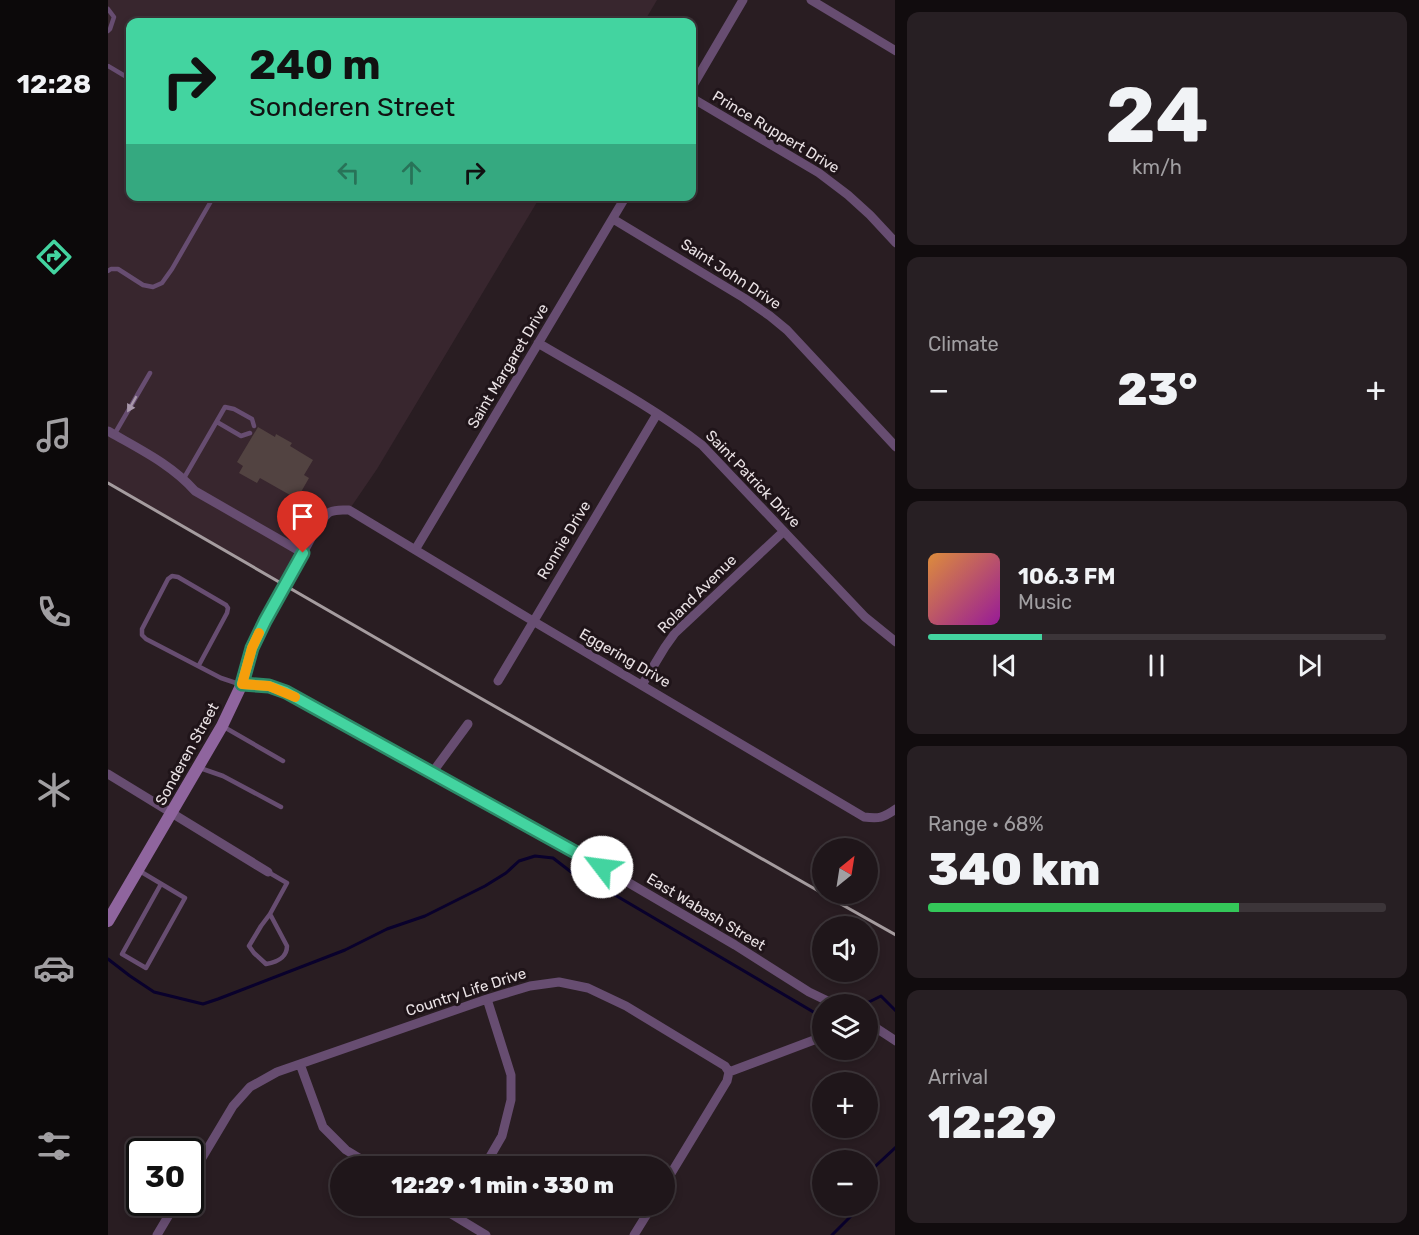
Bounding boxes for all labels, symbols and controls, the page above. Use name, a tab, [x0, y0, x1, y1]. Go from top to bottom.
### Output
text: 240 m	[249, 40, 381, 90]
icon: right	[150, 42, 228, 120]
text: 12:28	[17, 68, 91, 100]
text: 24	[1105, 69, 1209, 162]
street label: Prince Ruppert Drive	[709, 87, 843, 177]
text: Sonderen Street	[249, 91, 455, 123]
text: km/h	[1132, 155, 1182, 179]
icon: left	[332, 156, 365, 189]
icon: ahead	[395, 156, 428, 189]
icon: right	[458, 156, 491, 189]
street label: Saint John Drive	[678, 235, 784, 313]
icon: directions	[33, 236, 75, 278]
street label: Saint Margaret Drive	[464, 300, 552, 432]
text: Climate	[928, 332, 999, 356]
text: 23°	[1117, 363, 1198, 416]
text: −	[928, 370, 949, 409]
text: +	[1365, 370, 1386, 409]
one-way arrow	[127, 396, 137, 413]
icon: music	[33, 414, 75, 456]
street label: Saint Patrick Drive	[702, 427, 804, 531]
pin	[277, 491, 328, 553]
street label: Ronnie Drive	[534, 498, 594, 582]
icon: arrive	[286, 500, 319, 533]
street label: Roland Avenue	[654, 551, 740, 637]
text: 106.3 FM	[1018, 563, 1115, 590]
text: Music	[1018, 590, 1072, 614]
icon: phone	[33, 591, 75, 633]
street label: Eggering Drive	[576, 625, 674, 691]
icon: previous	[988, 649, 1021, 682]
icon: pause	[1140, 649, 1173, 682]
icon: next	[1293, 649, 1326, 682]
street label: Sonderen Street	[151, 699, 223, 808]
icon: climate	[33, 769, 75, 811]
text: Range · 68%	[928, 812, 1044, 836]
position arrow	[570, 835, 634, 899]
north arrow	[812, 838, 878, 904]
map controls	[812, 838, 878, 1216]
text: 340 km	[928, 843, 1101, 896]
street label: East Wabash Street	[643, 869, 769, 955]
button: sound	[812, 916, 878, 982]
icon: car	[33, 947, 75, 989]
street label: Country Life Drive	[403, 964, 529, 1020]
button: layers	[812, 994, 878, 1060]
text: Arrival	[928, 1065, 988, 1089]
button: +	[812, 1072, 878, 1138]
text: 12:29	[928, 1096, 1056, 1149]
icon: filters	[33, 1125, 75, 1167]
speed limit sign: 30	[126, 1138, 204, 1216]
button: −	[812, 1150, 878, 1216]
text: 12:29 · 1 min · 330 m	[391, 1172, 614, 1199]

